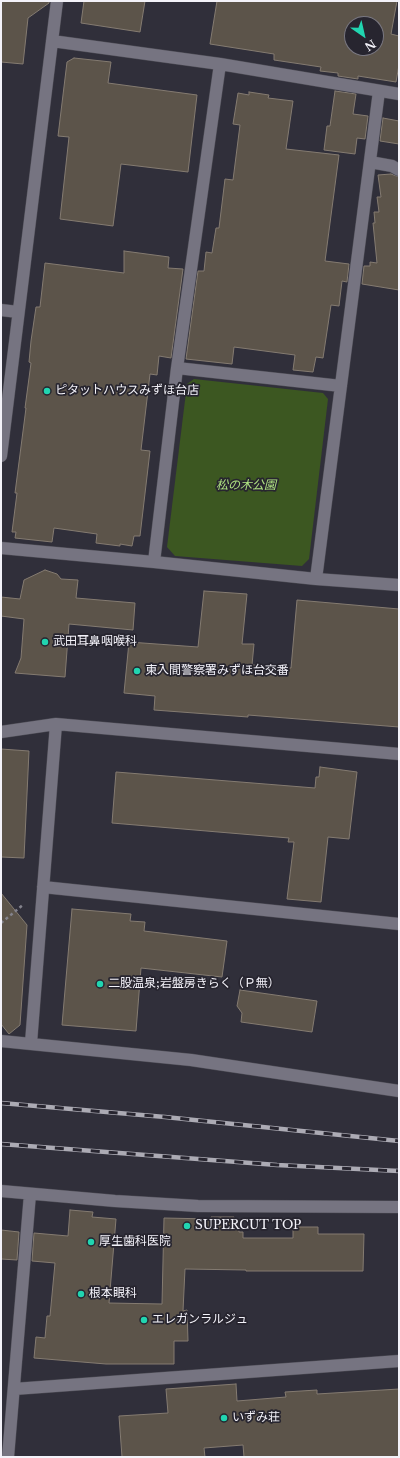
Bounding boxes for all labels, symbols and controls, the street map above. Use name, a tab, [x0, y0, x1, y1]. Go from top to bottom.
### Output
north arrow	[344, 16, 384, 56]
text: N	[362, 36, 378, 54]
place label: ピタットハウスみずほ台店	[55, 384, 199, 398]
marker: ピタットハウスみずほ台店	[42, 386, 52, 396]
park label: 松の木公園	[216, 479, 276, 493]
place label: 武田耳鼻咽喉科	[53, 635, 137, 649]
marker: 武田耳鼻咽喉科	[40, 637, 50, 647]
place label: 東入間警察署みずほ台交番	[145, 664, 289, 678]
marker: 東入間警察署みずほ台交番	[132, 666, 142, 676]
place label: 二股温泉;岩盤房きらく（Ｐ無）	[108, 977, 280, 991]
marker: 二股温泉;岩盤房きらく（Ｐ無）	[95, 979, 105, 989]
place label: SUPERCUT TOP	[195, 1219, 301, 1233]
marker: SUPERCUT TOP	[182, 1221, 192, 1231]
place label: 厚生歯科医院	[99, 1235, 171, 1249]
marker: 厚生歯科医院	[86, 1237, 96, 1247]
place label: 根本眼科	[89, 1287, 137, 1301]
marker: 根本眼科	[76, 1289, 86, 1299]
place label: エレガンラルジュ	[152, 1313, 248, 1327]
marker: エレガンラルジュ	[139, 1315, 149, 1325]
place label: いずみ荘	[232, 1411, 280, 1425]
marker: いずみ荘	[219, 1413, 229, 1423]

